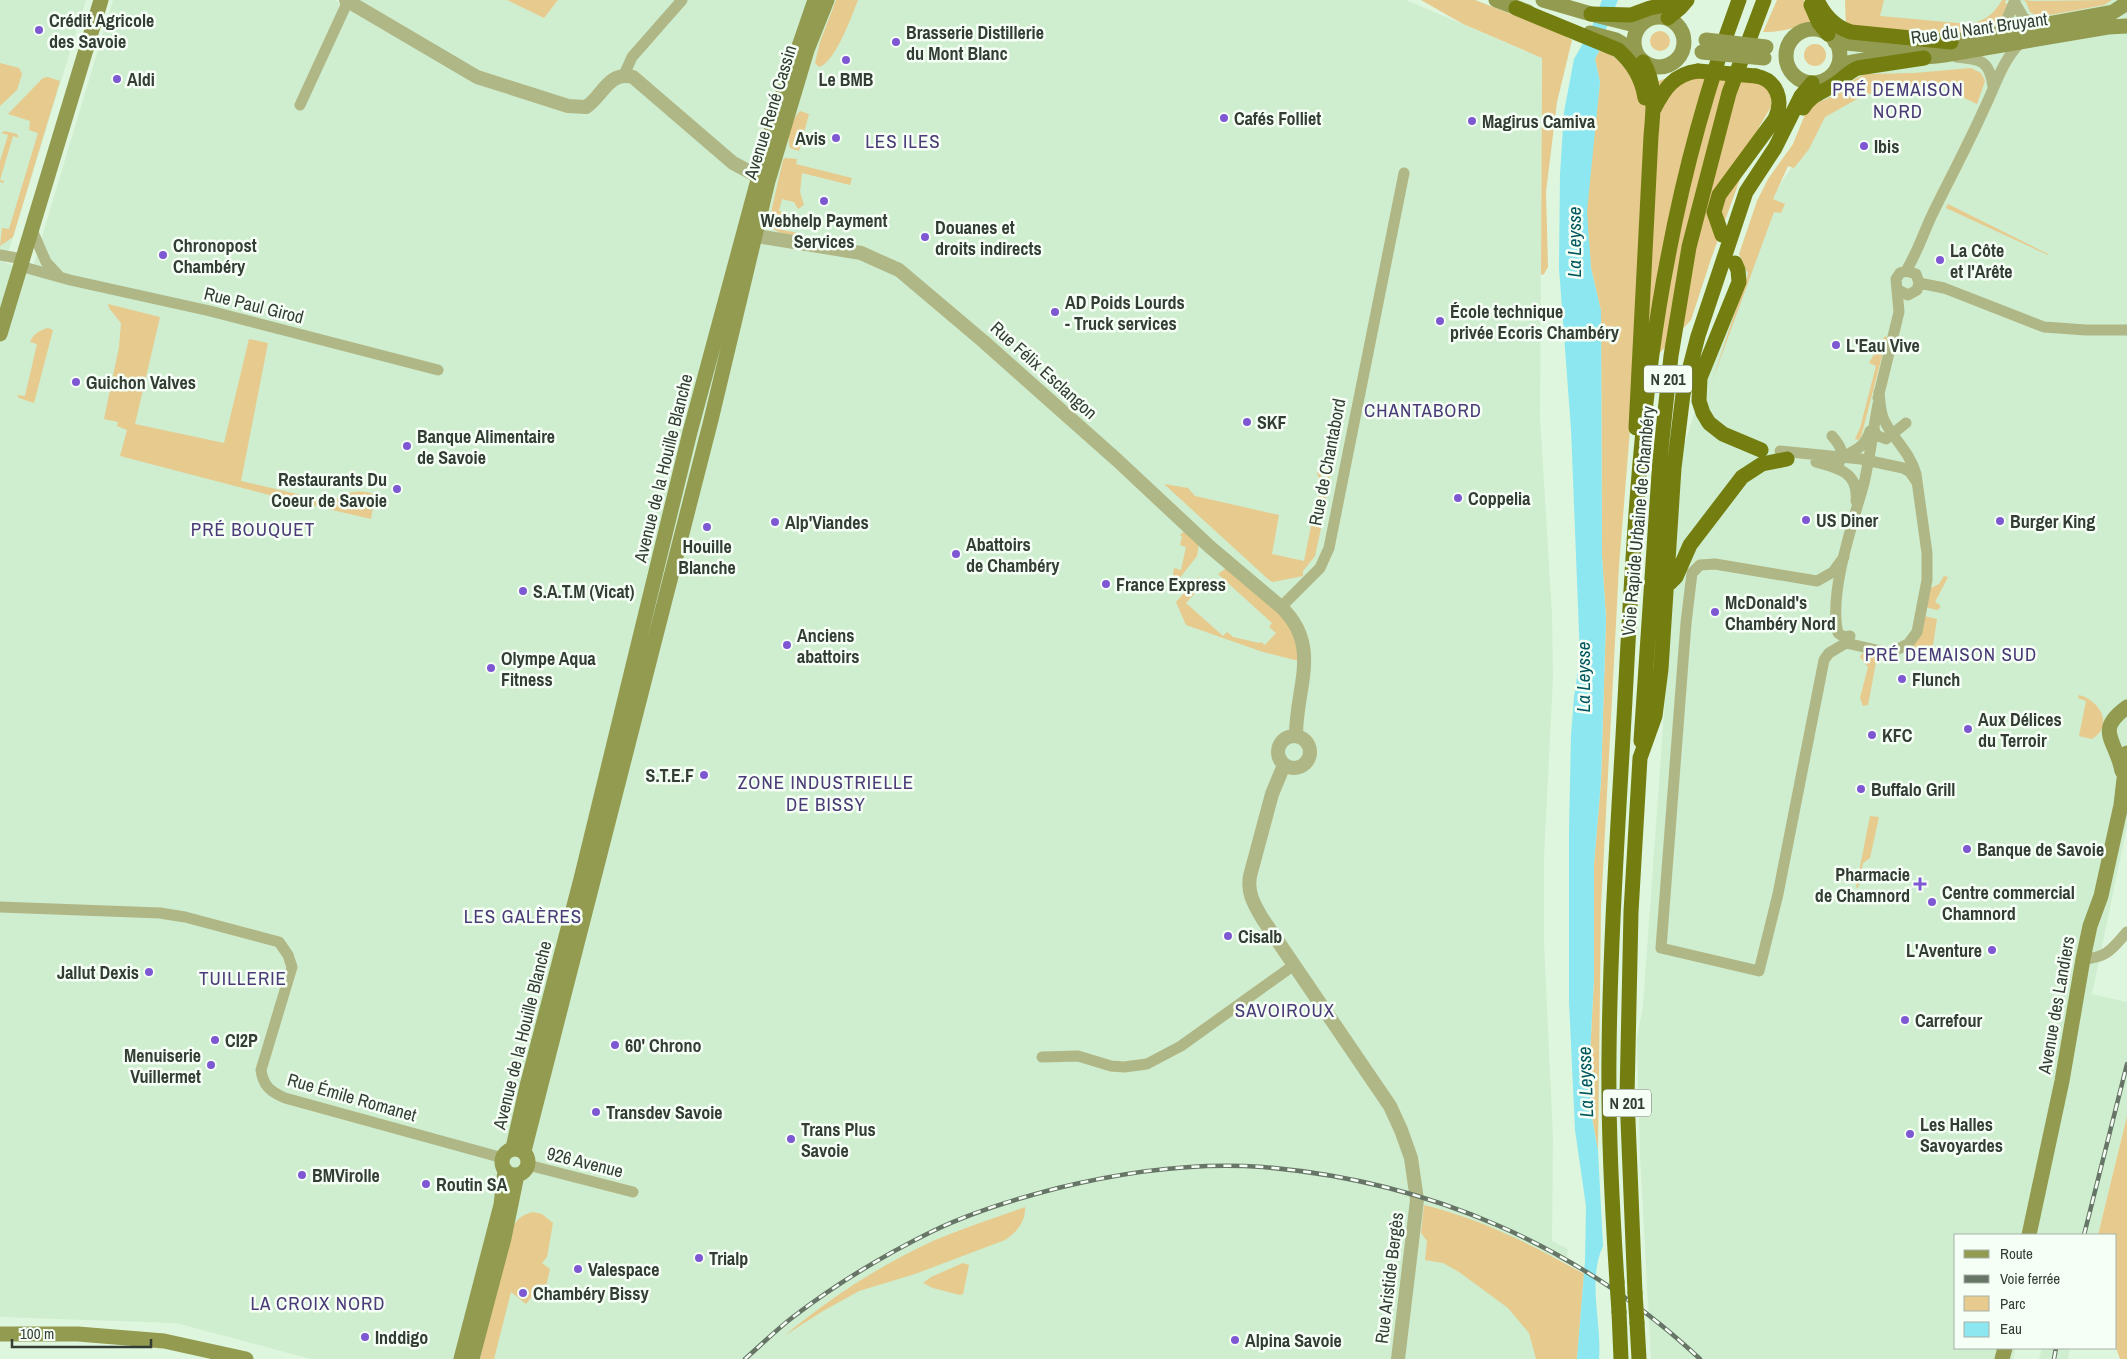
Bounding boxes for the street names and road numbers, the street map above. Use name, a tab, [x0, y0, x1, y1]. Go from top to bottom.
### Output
street label: Rue du Nant Bruyant	[1909, 6, 2049, 50]
street label: Avenue René Cassin	[737, 42, 802, 183]
street label: Rue Paul Girod	[202, 281, 306, 329]
street label: Rue Félix Esclangon	[985, 315, 1103, 425]
road number: N 201	[1644, 366, 1692, 392]
street label: Avenue de la Houille Blanche	[627, 371, 699, 566]
street label: Rue de Chantabord	[1302, 396, 1352, 528]
street label: Voie Rapide Urbaine de Chambéry	[1616, 404, 1661, 637]
street label: Avenue des Landiers	[2031, 934, 2080, 1077]
street label: Avenue de la Houille Blanche	[486, 938, 558, 1133]
street label: Rue Émile Romanet	[285, 1067, 419, 1127]
road number: N 201	[1603, 1090, 1651, 1116]
street label: 926 Avenue	[544, 1140, 626, 1184]
street label: Rue Aristide Bergès	[1369, 1211, 1409, 1345]

